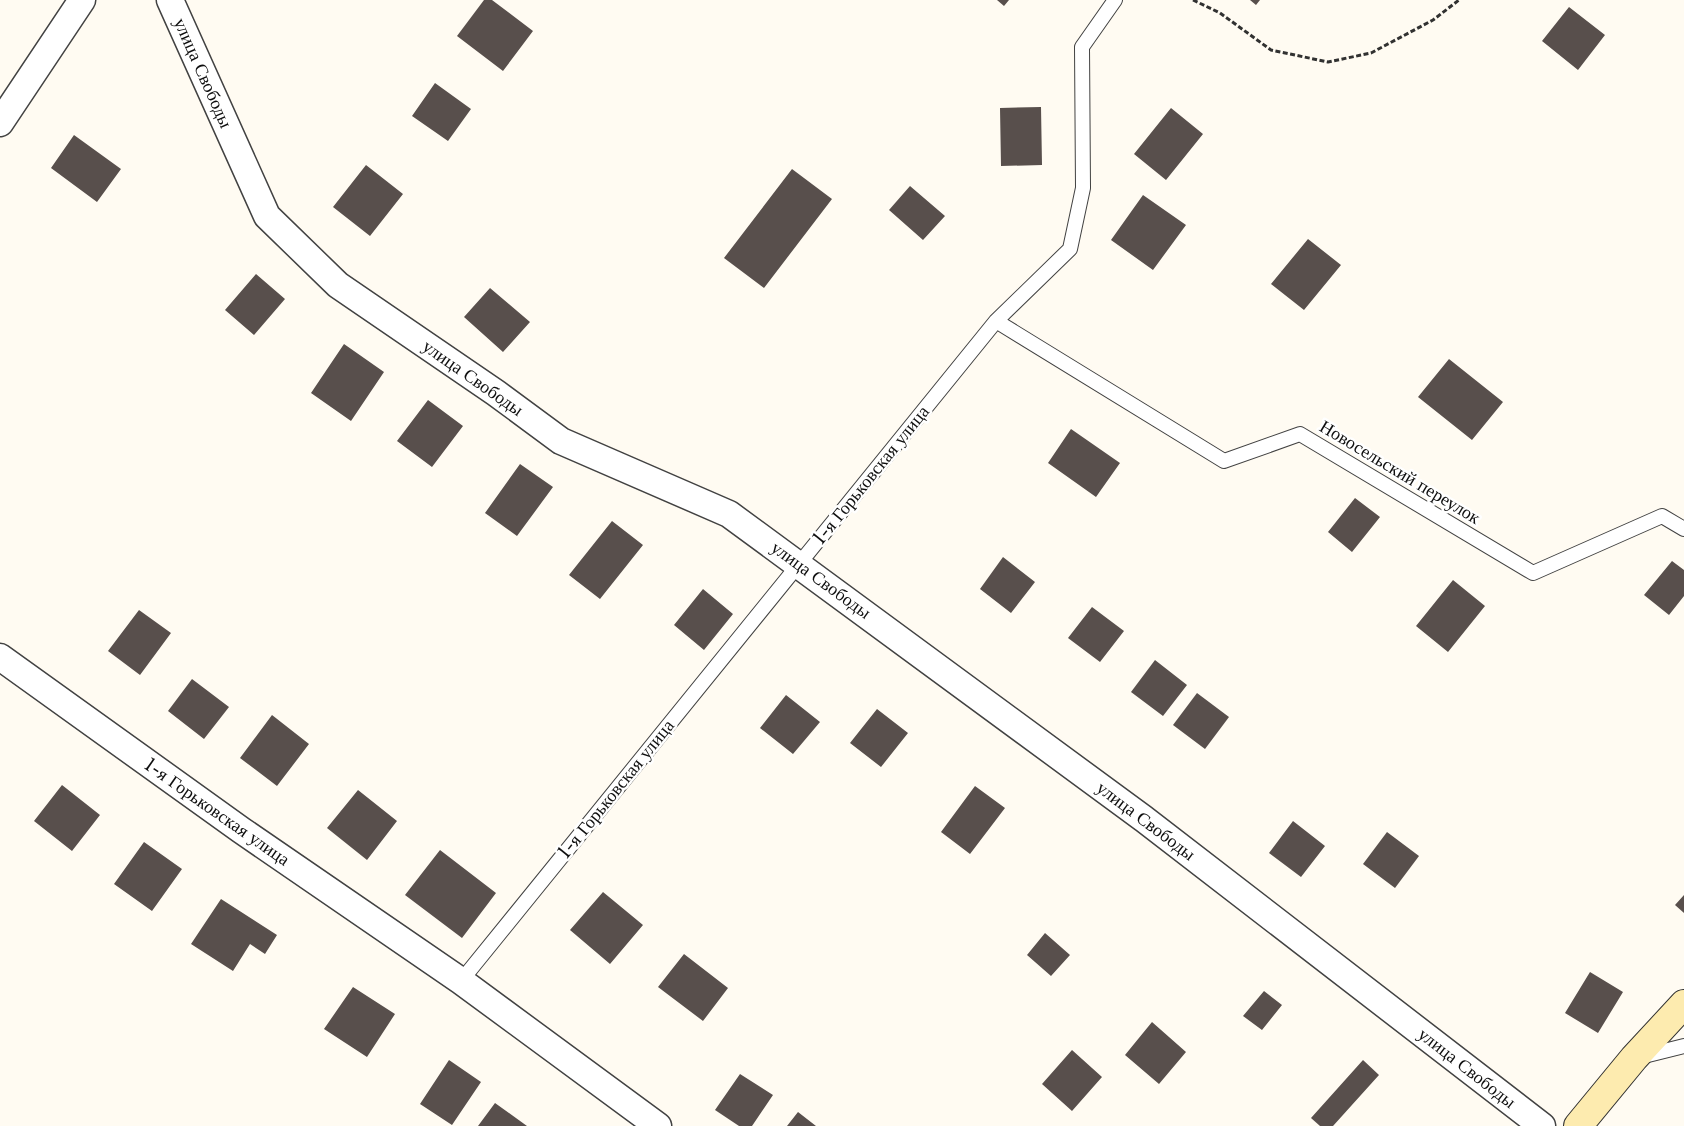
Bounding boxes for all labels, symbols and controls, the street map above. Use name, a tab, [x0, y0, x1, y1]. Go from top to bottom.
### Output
street label: улица Свободы	[169, 15, 237, 131]
street label: улица Свободы	[418, 335, 528, 421]
street label: 1-я Горьковская улица	[808, 401, 934, 549]
street label: Новосельский переулок	[1316, 415, 1485, 529]
street label: улица Свободы	[767, 536, 875, 624]
street label: 1-я Горьковская улица	[553, 715, 679, 863]
street label: 1-я Горьковская улица	[140, 754, 294, 870]
street label: улица Свободы	[1092, 777, 1200, 865]
street label: улица Свободы	[1414, 1023, 1520, 1113]

